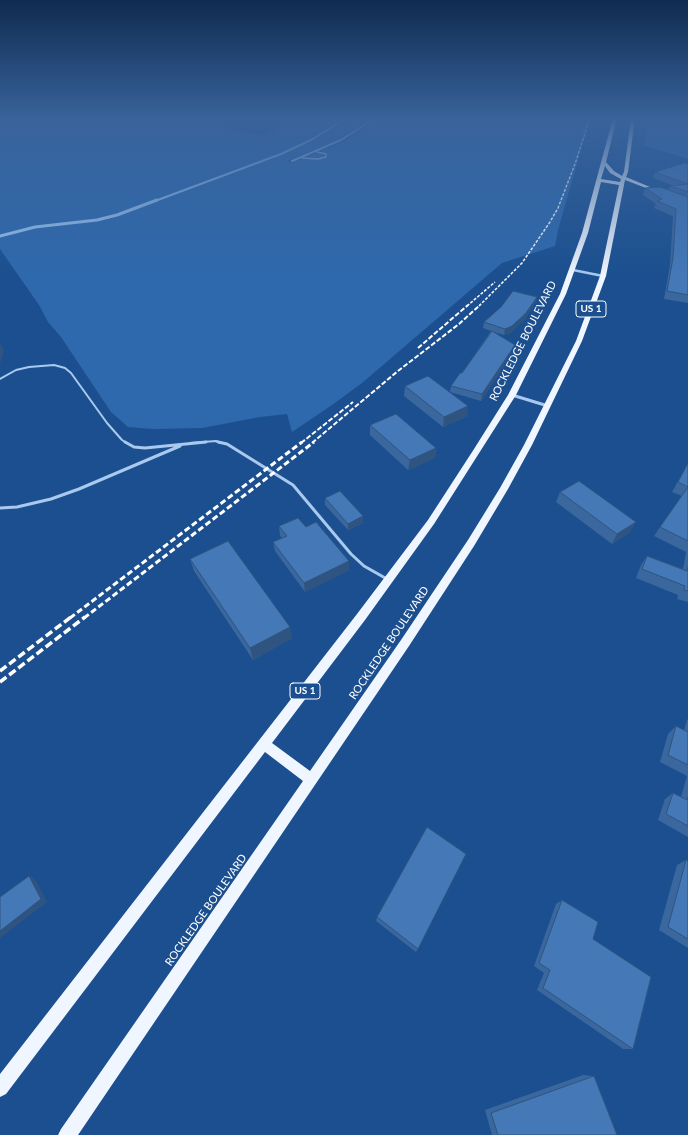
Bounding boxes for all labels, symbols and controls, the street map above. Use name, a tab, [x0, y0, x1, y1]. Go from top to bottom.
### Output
street label: ROCKLEDGE BOULEVARD	[487, 279, 559, 403]
road number: US 1	[576, 301, 606, 317]
street label: ROCKLEDGE BOULEVARD	[346, 584, 432, 702]
road number: US 1	[290, 683, 320, 699]
street label: ROCKLEDGE BOULEVARD	[162, 852, 250, 968]

